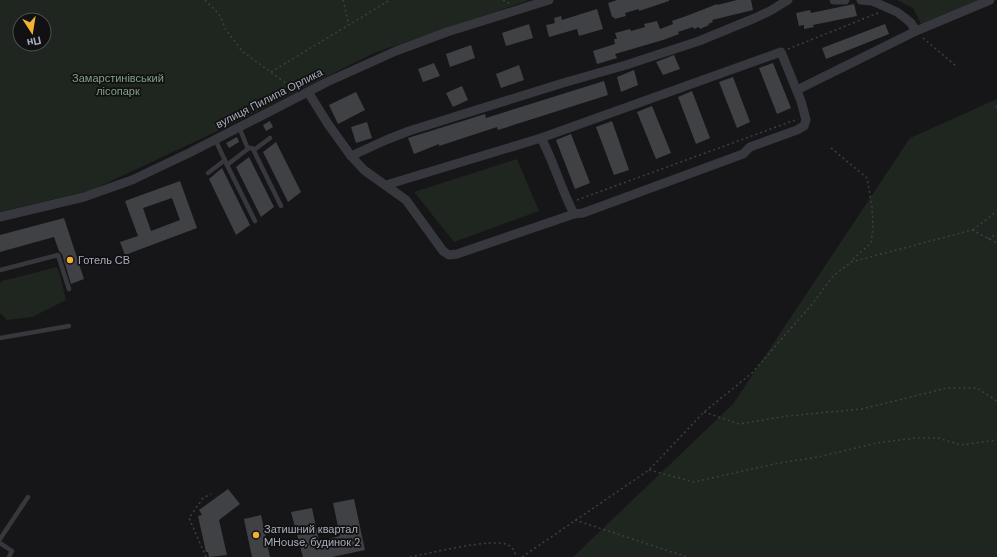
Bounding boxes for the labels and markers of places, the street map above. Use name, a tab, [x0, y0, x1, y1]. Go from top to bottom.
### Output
place label: Готель СВ	[78, 253, 130, 267]
marker: Готель СВ	[65, 255, 75, 265]
place label: Затишний квартал MHouse, будинок 2	[264, 522, 360, 549]
marker: Затишний квартал MHouse, будинок 2	[251, 530, 261, 540]

